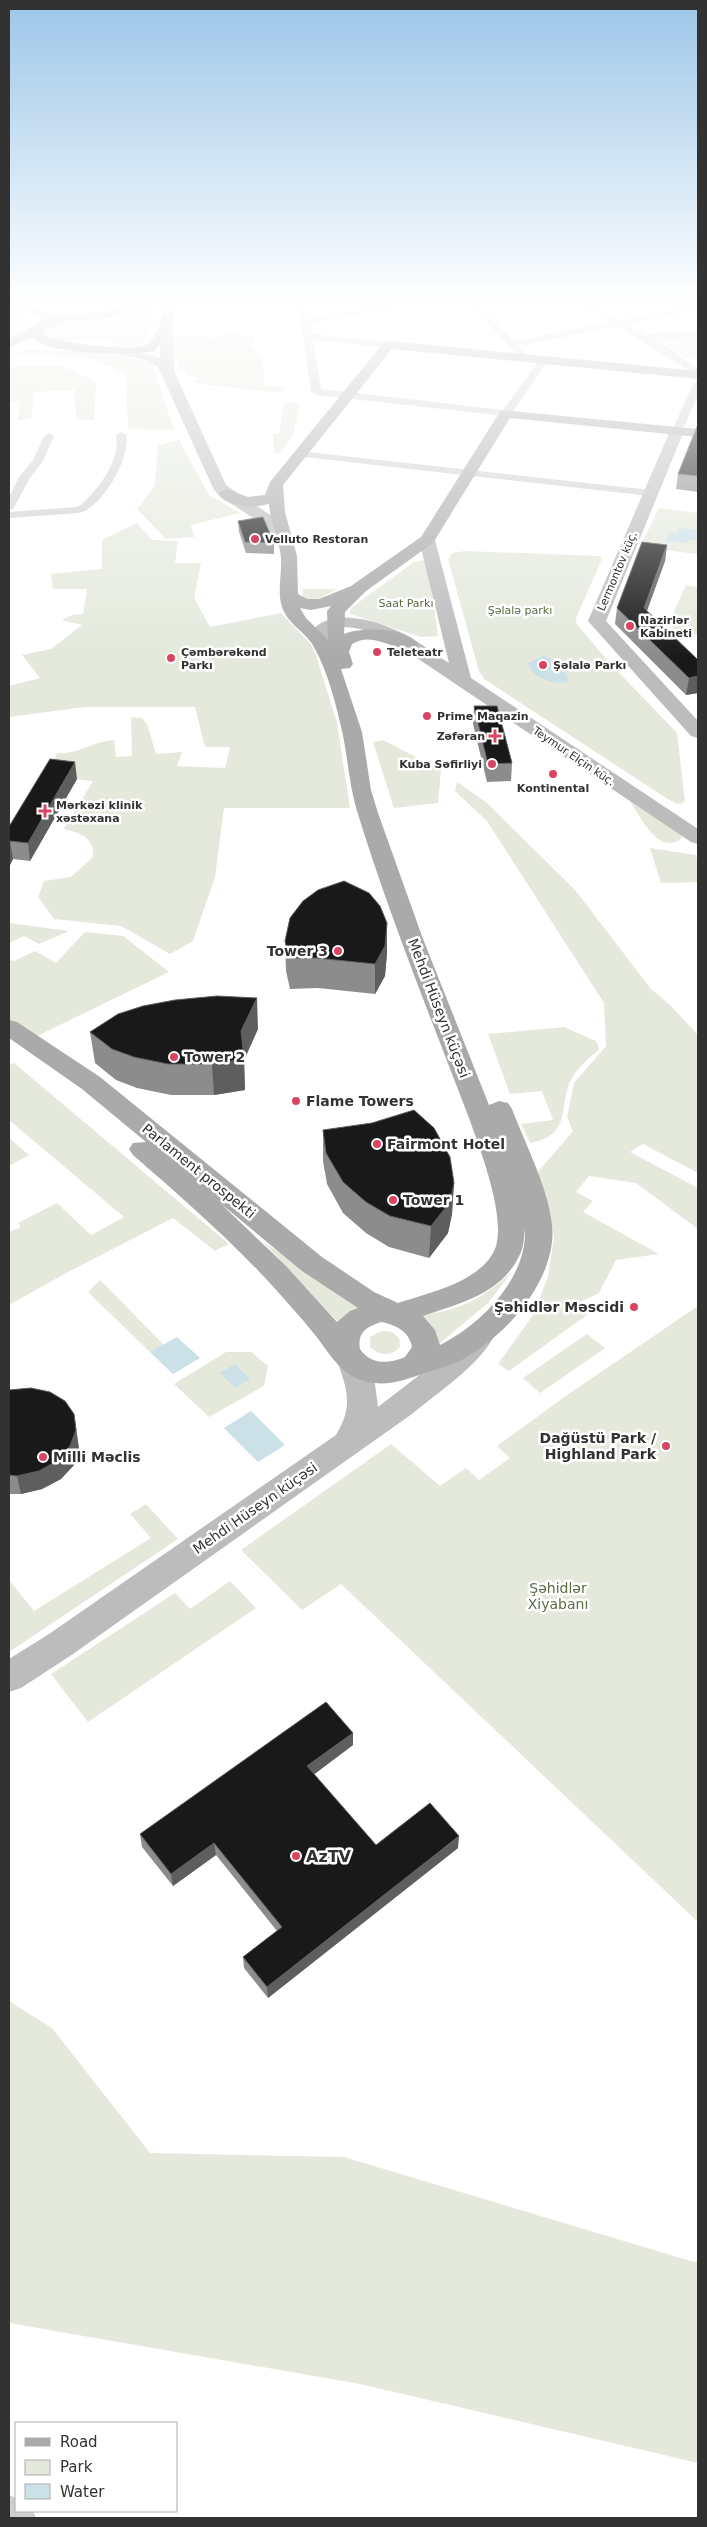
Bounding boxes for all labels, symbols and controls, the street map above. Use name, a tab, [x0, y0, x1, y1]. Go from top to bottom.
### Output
street label: Lermontov küç.	[595, 530, 640, 613]
marker: Velluto Restoran	[249, 533, 261, 545]
place label: Velluto Restoran	[265, 533, 368, 546]
park label: Saat Parkı	[378, 597, 434, 610]
park label: Şəlalə parkı	[488, 604, 552, 617]
place label: Nazirlər Kabineti	[640, 614, 692, 640]
marker: Nazirlər Kabineti	[624, 620, 636, 632]
place label: Çəmbərəkənd Parkı	[181, 646, 267, 672]
marker: Teleteatr	[371, 646, 383, 658]
place label: Teleteatr	[387, 646, 443, 659]
marker: Çəmbərəkənd Parkı	[165, 652, 177, 664]
marker: Şəlalə Parkı	[537, 659, 549, 671]
place label: Şəlalə Parkı	[553, 659, 626, 672]
marker: Prime Maqazin	[421, 710, 433, 722]
place label: Prime Maqazin	[437, 710, 529, 723]
street label: Teymur Elçin küç.	[529, 724, 617, 789]
place label: Zəfəran	[437, 730, 485, 743]
marker: Zəfəran	[489, 730, 501, 742]
place label: Kuba Səfirliyi	[399, 758, 482, 771]
marker: Kuba Səfirliyi	[486, 758, 498, 770]
marker: Kontinental	[547, 768, 559, 780]
place label: Kontinental	[517, 782, 589, 795]
place label: Mərkəzi klinik xəstəxana	[56, 799, 143, 825]
marker: Mərkəzi klinik xəstəxana	[38, 804, 52, 818]
street label: Mehdi Hüseyn küçəsi	[405, 936, 473, 1080]
place label: Tower 3	[267, 943, 328, 959]
marker: Tower 3	[332, 945, 344, 957]
place label: Tower 2	[184, 1049, 245, 1065]
marker: Tower 2	[168, 1051, 180, 1063]
place label: Flame Towers	[306, 1093, 414, 1109]
marker: Flame Towers	[290, 1095, 302, 1107]
street label: Parlament prospekti	[139, 1120, 259, 1222]
place label: Fairmont Hotel	[387, 1136, 505, 1152]
marker: Fairmont Hotel	[371, 1138, 383, 1150]
place label: Tower 1	[403, 1192, 464, 1208]
marker: Tower 1	[387, 1194, 399, 1206]
place label: Şəhidlər Məscidi	[494, 1299, 624, 1315]
marker: Şəhidlər Məscidi	[628, 1301, 640, 1313]
place label: Dağüstü Park / Highland Park	[540, 1430, 657, 1462]
marker: Dağüstü Park / Highland Park	[660, 1440, 672, 1452]
place label: Milli Məclis	[53, 1449, 141, 1465]
marker: Milli Məclis	[37, 1451, 49, 1463]
street label: Mehdi Hüseyn küçəsi	[190, 1459, 320, 1557]
park label: Şəhidlər Xiyabanı	[528, 1580, 588, 1612]
place label: AzTV	[306, 1847, 352, 1866]
marker: AzTV	[290, 1850, 302, 1862]
legend	[15, 2422, 178, 2512]
text: Road	[60, 2433, 98, 2451]
text: Park	[60, 2458, 93, 2476]
text: Water	[60, 2483, 105, 2501]

